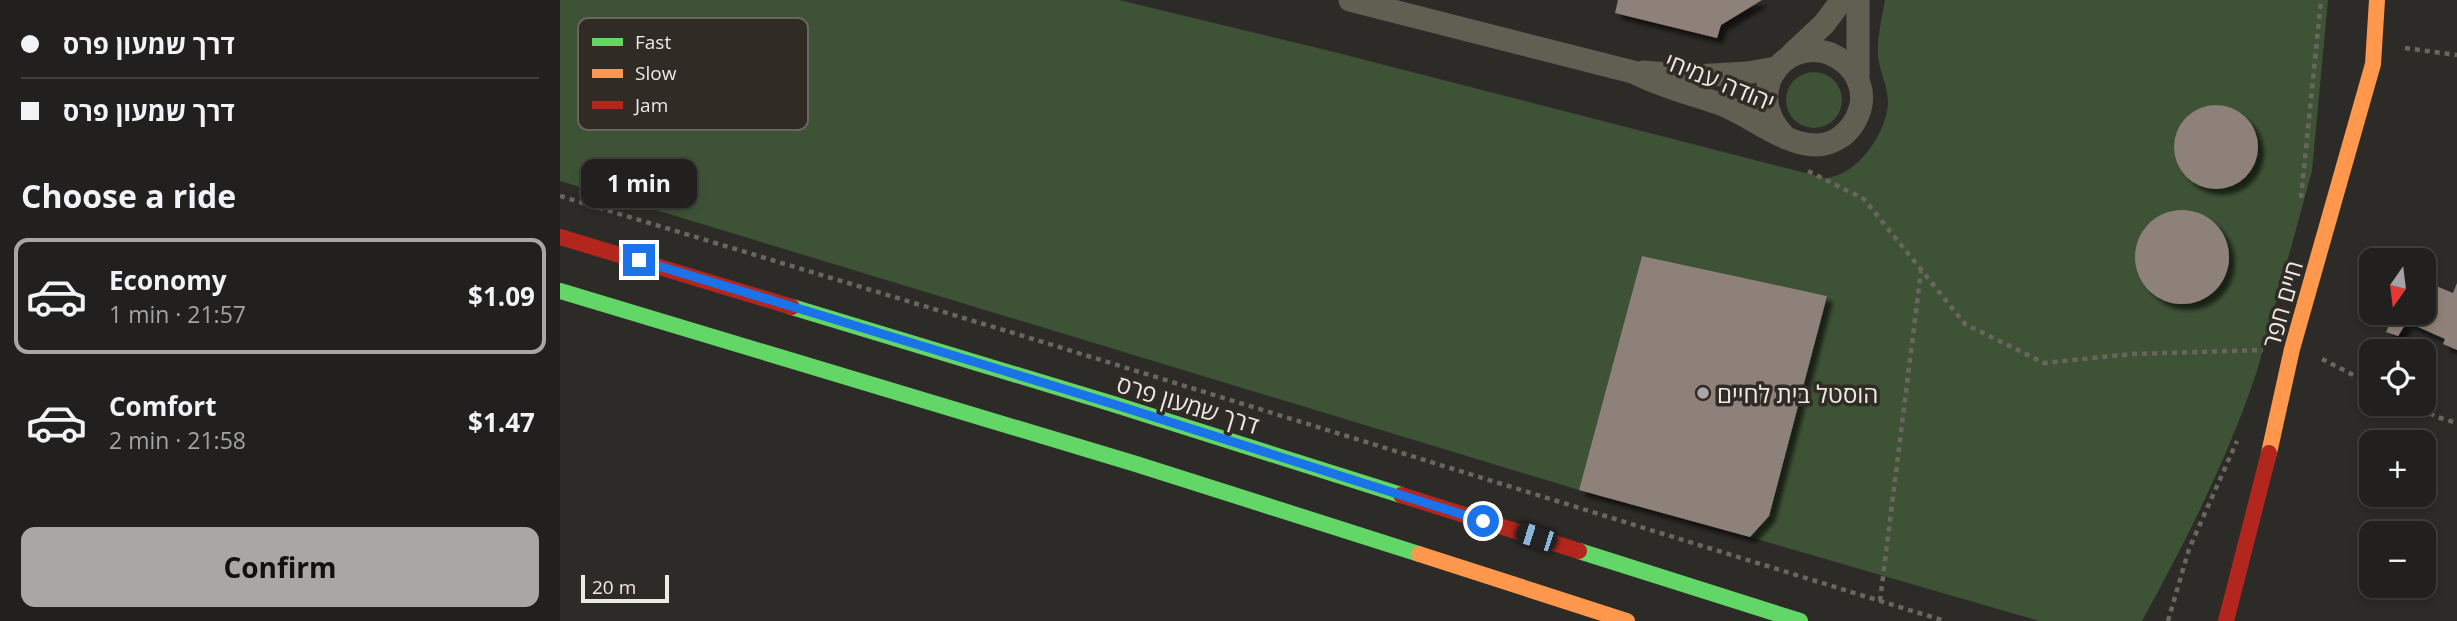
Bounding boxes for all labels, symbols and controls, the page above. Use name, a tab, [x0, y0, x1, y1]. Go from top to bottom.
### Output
legend	[578, 18, 808, 130]
text: דרך שמעון פרס	[63, 26, 235, 62]
text: Fast	[635, 29, 671, 55]
street label: יהודה עמיחי	[1660, 44, 1780, 118]
text: Slow	[635, 60, 677, 86]
text: Jam	[633, 92, 668, 118]
text: דרך שמעון פרס	[63, 93, 235, 129]
callout: 1 min	[581, 159, 697, 208]
text: 1 min	[607, 167, 671, 199]
text: Choose a ride	[21, 174, 236, 217]
route end	[623, 244, 655, 276]
north arrow	[2359, 248, 2436, 326]
map controls	[2359, 248, 2436, 598]
street label: חיים חפר	[2254, 257, 2310, 351]
text: Economy	[109, 262, 227, 298]
icon: car	[25, 265, 88, 328]
text: $1.09	[468, 278, 535, 314]
text: 1 min · 21:57	[109, 298, 246, 330]
button: locate	[2359, 339, 2436, 416]
street label: דרך שמעון פרס	[1113, 367, 1263, 441]
place label: הוסטל בית לחיים	[1717, 377, 1878, 410]
marker: הוסטל בית לחיים	[1695, 385, 1711, 401]
text: Comfort	[109, 388, 216, 424]
icon: car	[25, 391, 88, 454]
text: $1.47	[468, 404, 535, 440]
text: 2 min · 21:58	[109, 424, 246, 456]
button: +	[2359, 430, 2436, 507]
route start	[1467, 505, 1499, 537]
car	[1513, 521, 1560, 553]
button: −	[2359, 521, 2436, 598]
button: Confirm	[21, 527, 539, 607]
scale bar	[581, 572, 668, 604]
text: 20 m	[592, 574, 636, 600]

